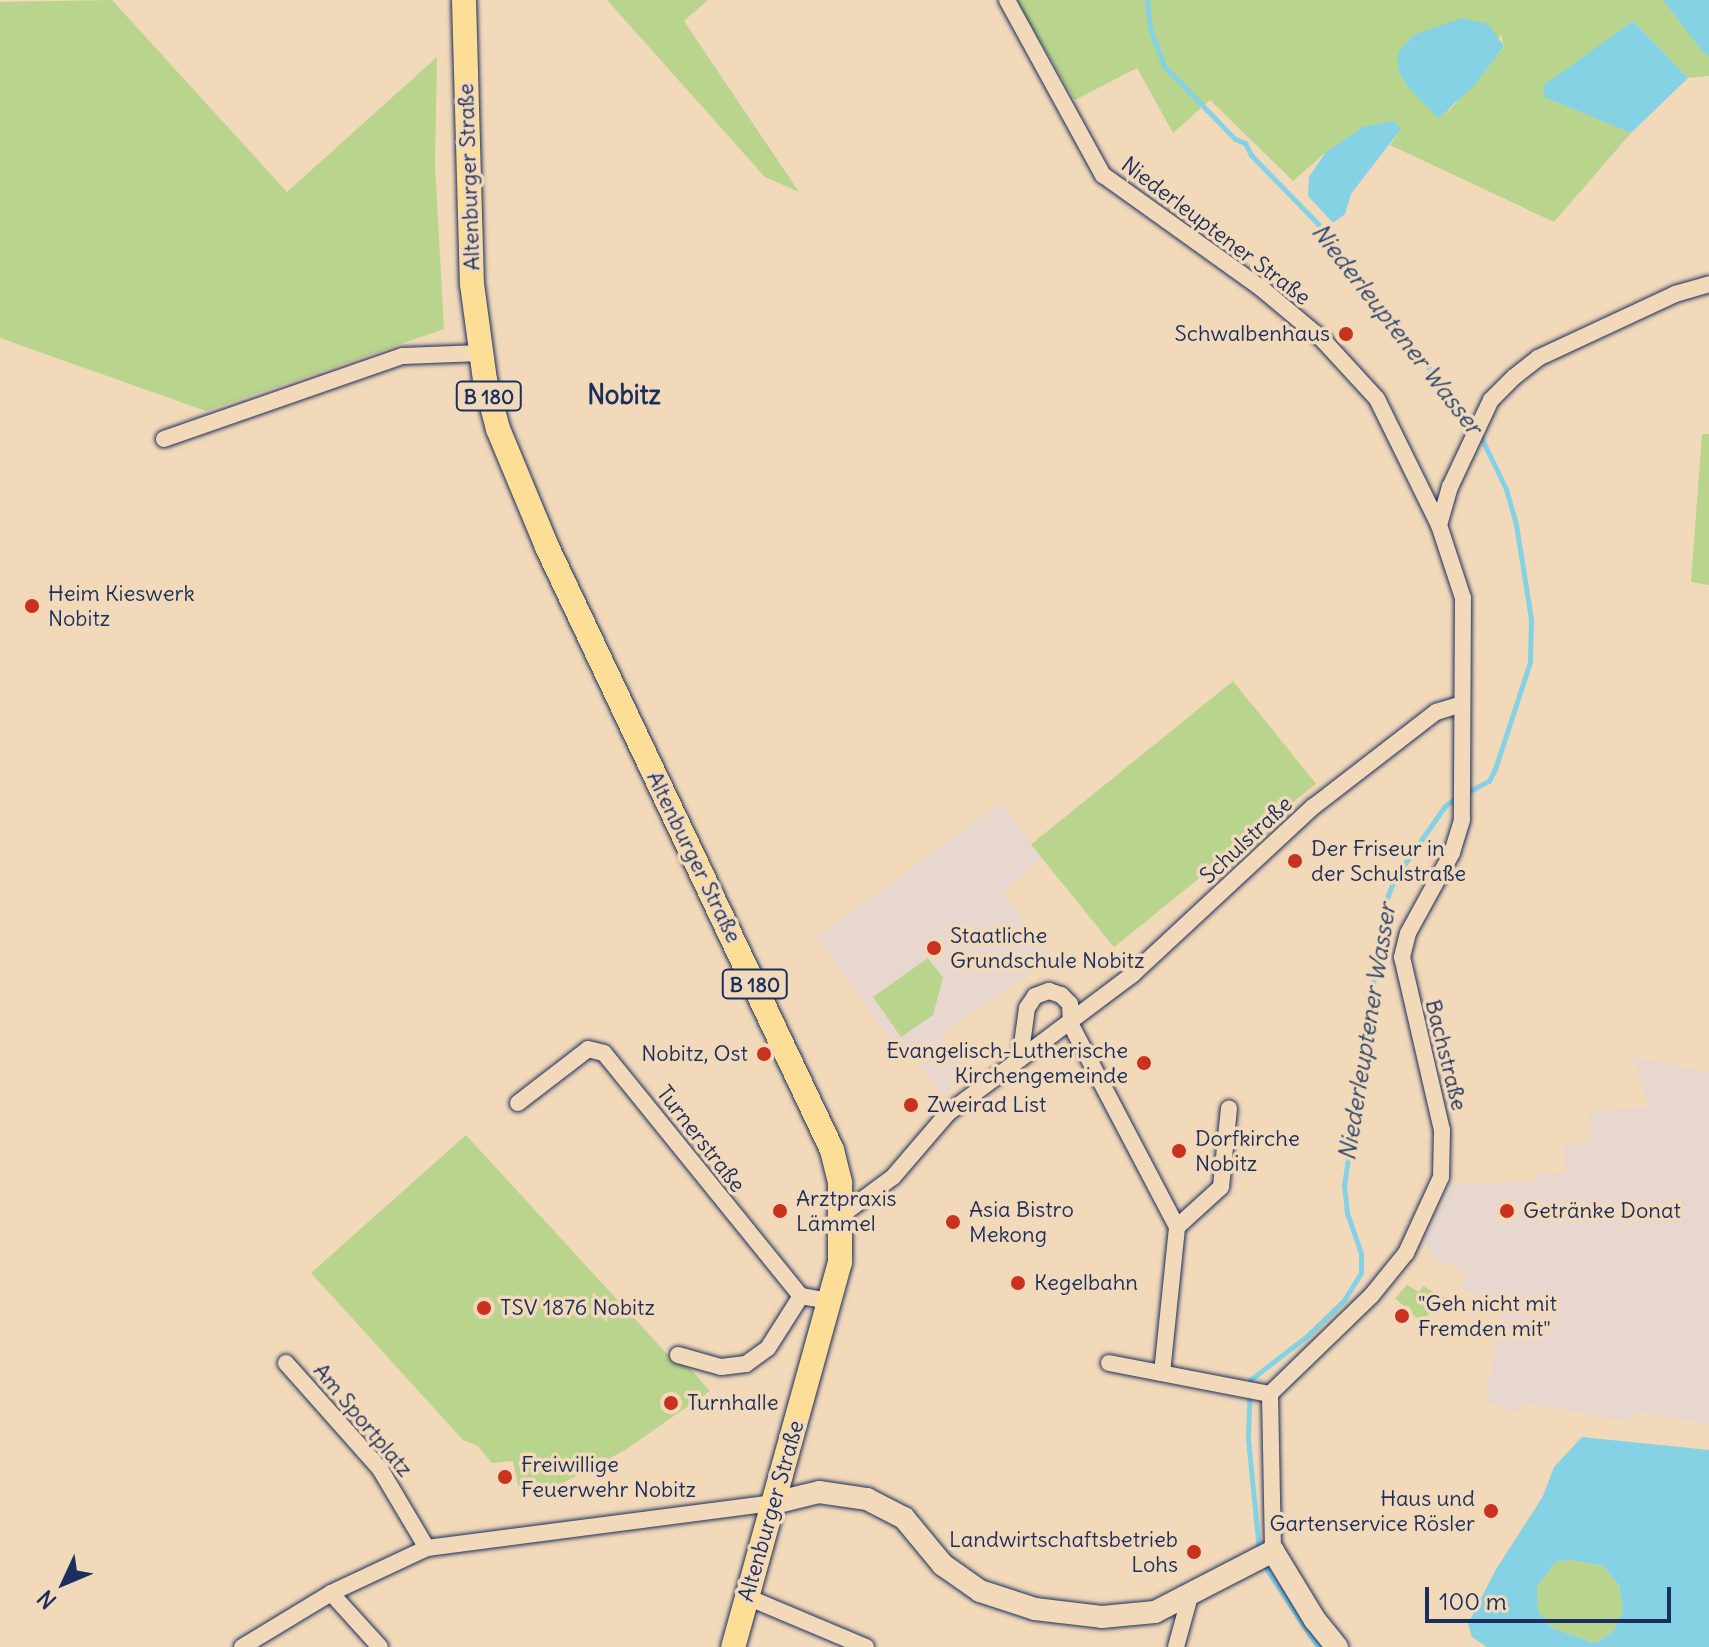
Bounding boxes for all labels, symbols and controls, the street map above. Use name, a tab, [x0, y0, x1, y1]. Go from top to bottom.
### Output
street label: Altenburger Straße	[453, 83, 485, 271]
street label: Niederleuptener Straße	[1116, 151, 1316, 311]
water label: Niederleuptener Wasser	[1306, 218, 1488, 440]
place label: Schwalbenhaus	[1175, 321, 1330, 347]
marker: Schwalbenhaus	[1337, 325, 1355, 343]
district label: Nobitz	[587, 379, 661, 411]
road number: B 180	[455, 380, 523, 412]
place label: Heim Kieswerk Nobitz	[48, 580, 195, 632]
marker: Heim Kieswerk Nobitz	[23, 597, 41, 615]
street label: Altenburger Straße	[641, 767, 747, 947]
street label: Schulstraße	[1194, 791, 1298, 889]
place label: Der Friseur in der Schulstraße	[1311, 835, 1466, 886]
marker: Der Friseur in der Schulstraße	[1286, 852, 1304, 870]
water label: Niederleuptener Wasser	[1332, 901, 1402, 1163]
place label: Staatliche Grundschule Nobitz	[950, 922, 1144, 974]
marker: Staatliche Grundschule Nobitz	[925, 939, 943, 957]
road number: B 180	[721, 968, 789, 1000]
street label: Bachstraße	[1419, 997, 1473, 1113]
place label: Evangelisch-Lutherische Kirchengemeinde	[886, 1037, 1128, 1088]
place label: Nobitz, Ost	[641, 1041, 748, 1067]
marker: Nobitz, Ost	[755, 1045, 773, 1063]
marker: Evangelisch-Lutherische Kirchengemeinde	[1135, 1054, 1153, 1072]
street label: Turnerstraße	[651, 1080, 751, 1198]
place label: Zweirad List	[927, 1092, 1046, 1118]
marker: Zweirad List	[902, 1096, 920, 1114]
place label: Dorfkirche Nobitz	[1195, 1125, 1300, 1176]
marker: Dorfkirche Nobitz	[1170, 1142, 1188, 1160]
place label: Arztpraxis Lämmel	[796, 1185, 897, 1236]
place label: Asia Bistro Mekong	[969, 1196, 1074, 1248]
place label: Getränke Donat	[1523, 1198, 1681, 1224]
marker: Arztpraxis Lämmel	[771, 1202, 789, 1220]
marker: Getränke Donat	[1498, 1202, 1516, 1220]
marker: Asia Bistro Mekong	[944, 1213, 962, 1231]
place label: Kegelbahn	[1034, 1270, 1138, 1296]
marker: Kegelbahn	[1009, 1274, 1027, 1292]
place label: "Geh nicht mit Fremden mit"	[1418, 1290, 1557, 1342]
place label: TSV 1876 Nobitz	[500, 1295, 655, 1321]
marker: TSV 1876 Nobitz	[475, 1299, 493, 1317]
marker: "Geh nicht mit Fremden mit"	[1393, 1307, 1411, 1325]
street label: Am Sportplatz	[308, 1358, 418, 1482]
place label: Turnhalle	[687, 1390, 778, 1416]
marker: Turnhalle	[662, 1394, 680, 1412]
street label: Altenburger Straße	[732, 1417, 810, 1605]
place label: Freiwillige Feuerwehr Nobitz	[521, 1451, 696, 1502]
marker: Freiwillige Feuerwehr Nobitz	[496, 1468, 514, 1486]
place label: Haus und Gartenservice Rösler	[1270, 1485, 1475, 1536]
marker: Haus und Gartenservice Rösler	[1482, 1502, 1500, 1520]
place label: Landwirtschaftsbetrieb Lohs	[949, 1526, 1178, 1578]
north arrow	[24, 1543, 104, 1623]
marker: Landwirtschaftsbetrieb Lohs	[1185, 1543, 1203, 1561]
scale bar	[1429, 1571, 1675, 1621]
text: N	[31, 1584, 62, 1615]
text: 100 m	[1439, 1586, 1507, 1616]

